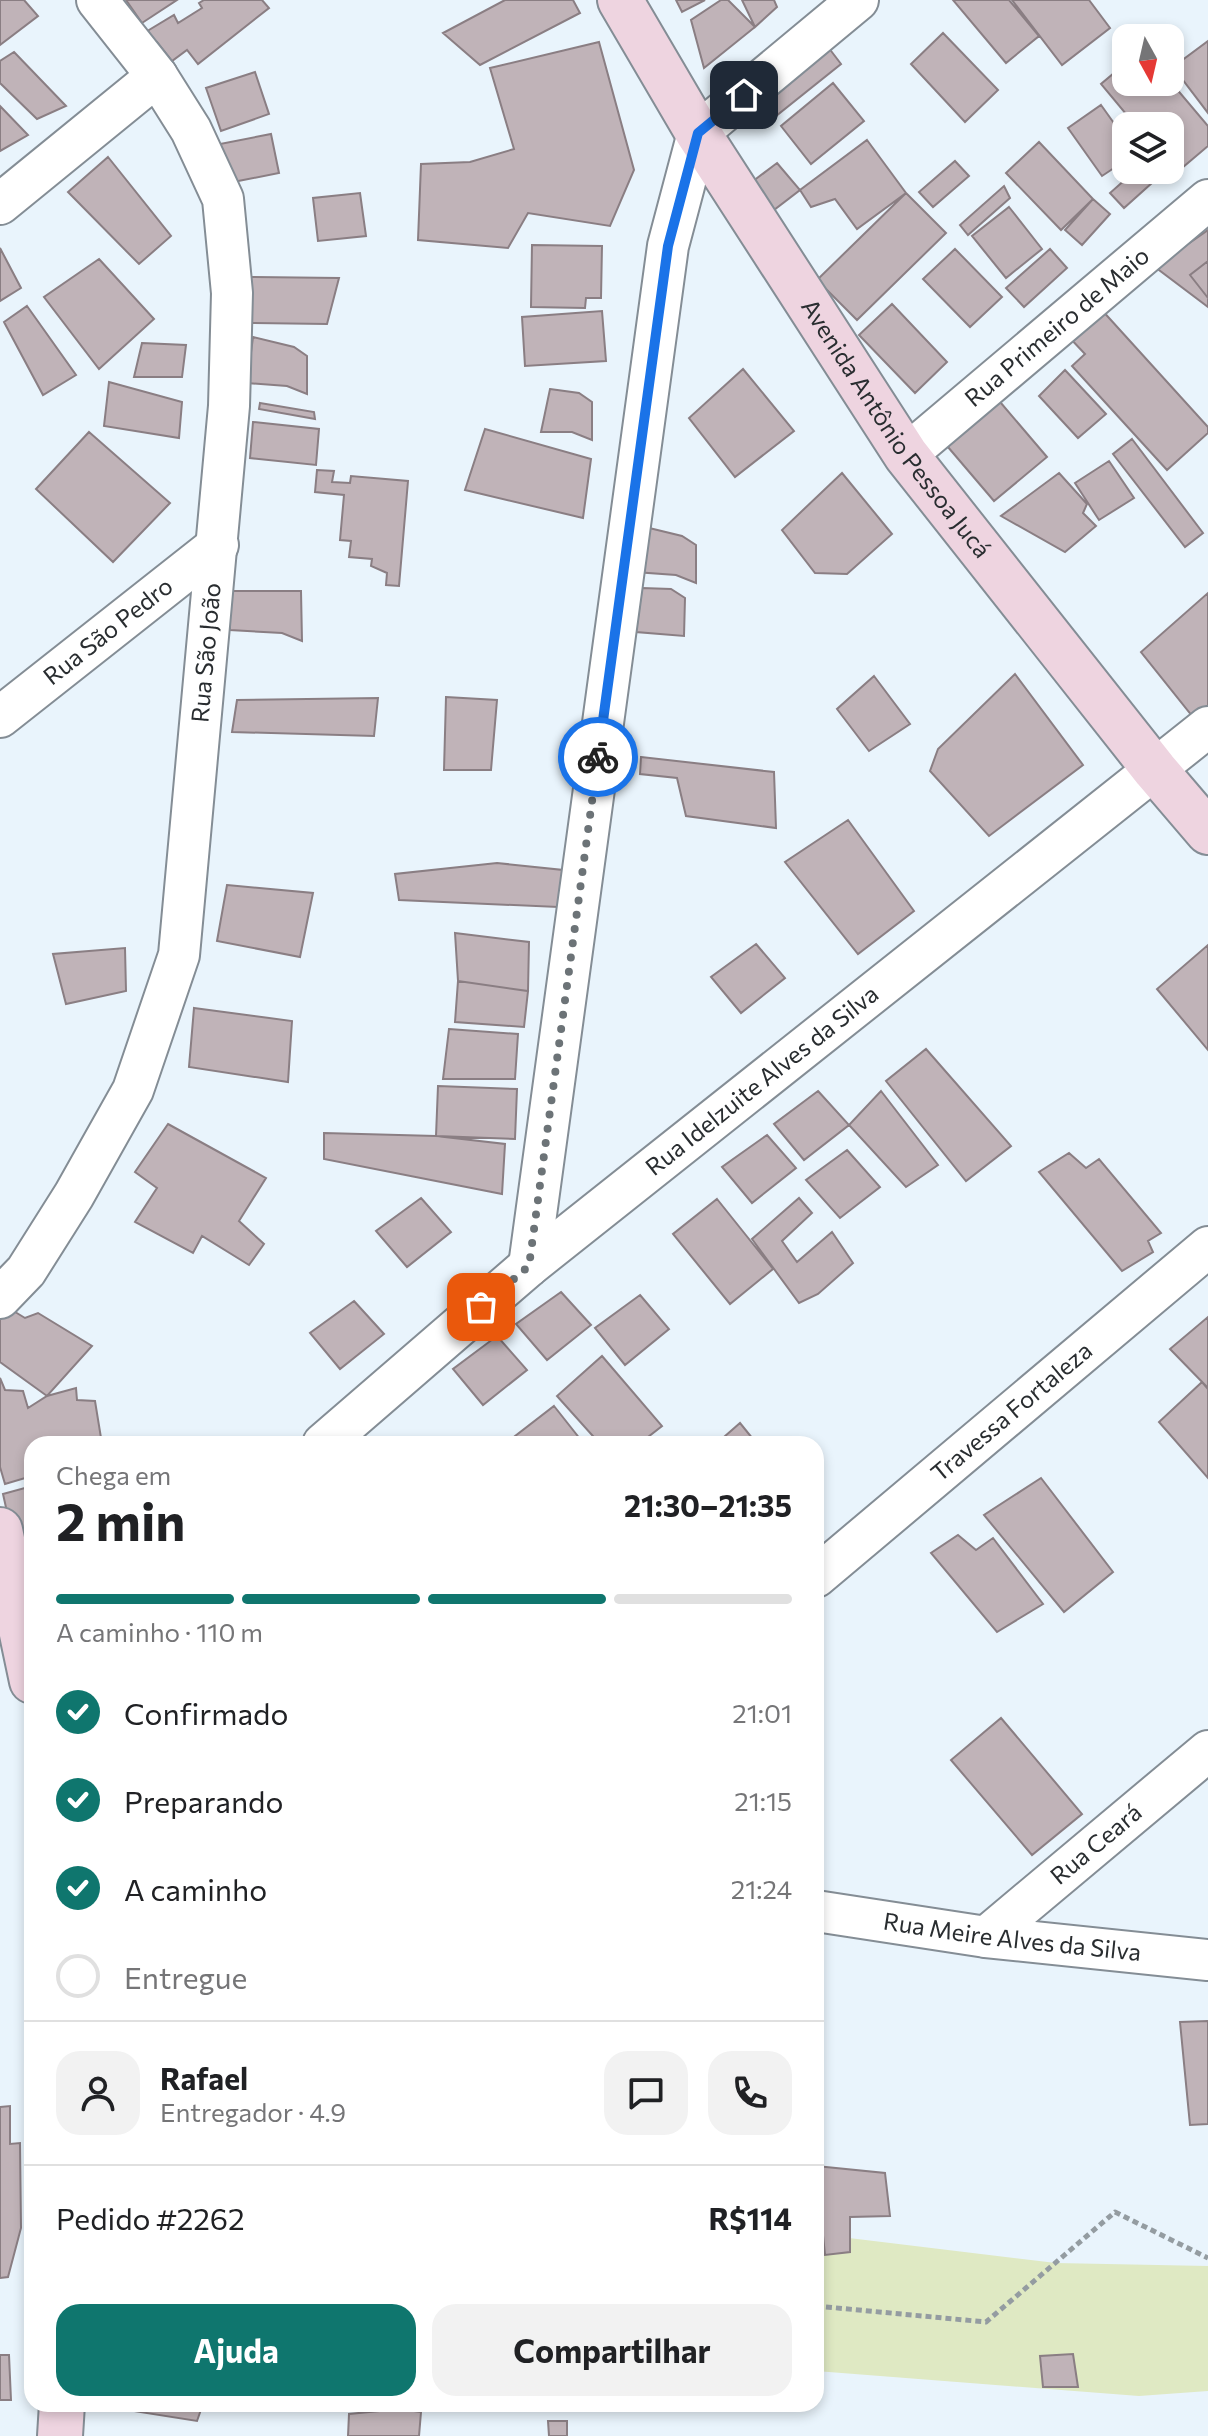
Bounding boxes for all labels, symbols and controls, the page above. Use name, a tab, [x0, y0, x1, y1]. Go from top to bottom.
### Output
north arrow	[1112, 24, 1184, 96]
map controls	[1112, 24, 1184, 184]
pin	[710, 61, 778, 129]
icon: home	[722, 73, 766, 117]
button: layers	[1112, 112, 1184, 184]
street label: Rua Primeiro de Maio	[958, 240, 1154, 412]
street label: Avenida Antônio Pessoa Jucá	[796, 293, 998, 563]
street label: Rua São Pedro	[37, 570, 178, 690]
street label: Rua São João	[184, 581, 226, 724]
courier	[558, 717, 638, 797]
icon: bike	[576, 735, 620, 779]
street label: Rua Idelzuite Alves da Silva	[639, 978, 884, 1181]
pin	[447, 1273, 515, 1341]
icon: bag	[459, 1285, 503, 1329]
street label: Travessa Fortaleza	[924, 1335, 1097, 1487]
text: Chega em	[56, 1459, 171, 1490]
text: 21:30–21:35	[624, 1486, 792, 1523]
text: 2 min	[56, 1488, 185, 1552]
text: A caminho · 110 m	[56, 1616, 263, 1647]
icon: check	[56, 1690, 100, 1734]
text: Confirmado	[124, 1694, 288, 1731]
text: 21:01	[732, 1697, 792, 1728]
icon: check	[56, 1778, 100, 1822]
text: Preparando	[124, 1782, 283, 1819]
text: 21:15	[734, 1785, 792, 1816]
street label: Rua Ceará	[1044, 1797, 1147, 1890]
icon: check	[56, 1866, 100, 1910]
text: A caminho	[124, 1870, 267, 1907]
text: 21:24	[731, 1873, 792, 1904]
street label: Rua Meire Alves da Silva	[881, 1905, 1143, 1966]
text: Entregue	[124, 1958, 247, 1995]
button: person	[56, 2051, 140, 2135]
button: chat	[604, 2051, 688, 2135]
button: phone	[708, 2051, 792, 2135]
text: Rafael	[160, 2059, 248, 2096]
text: Entregador · 4.9	[160, 2096, 346, 2127]
text: Pedido #2262	[56, 2199, 245, 2236]
text: R$114	[708, 2199, 792, 2236]
button: Ajuda	[56, 2304, 416, 2396]
button: Compartilhar	[432, 2304, 792, 2396]

